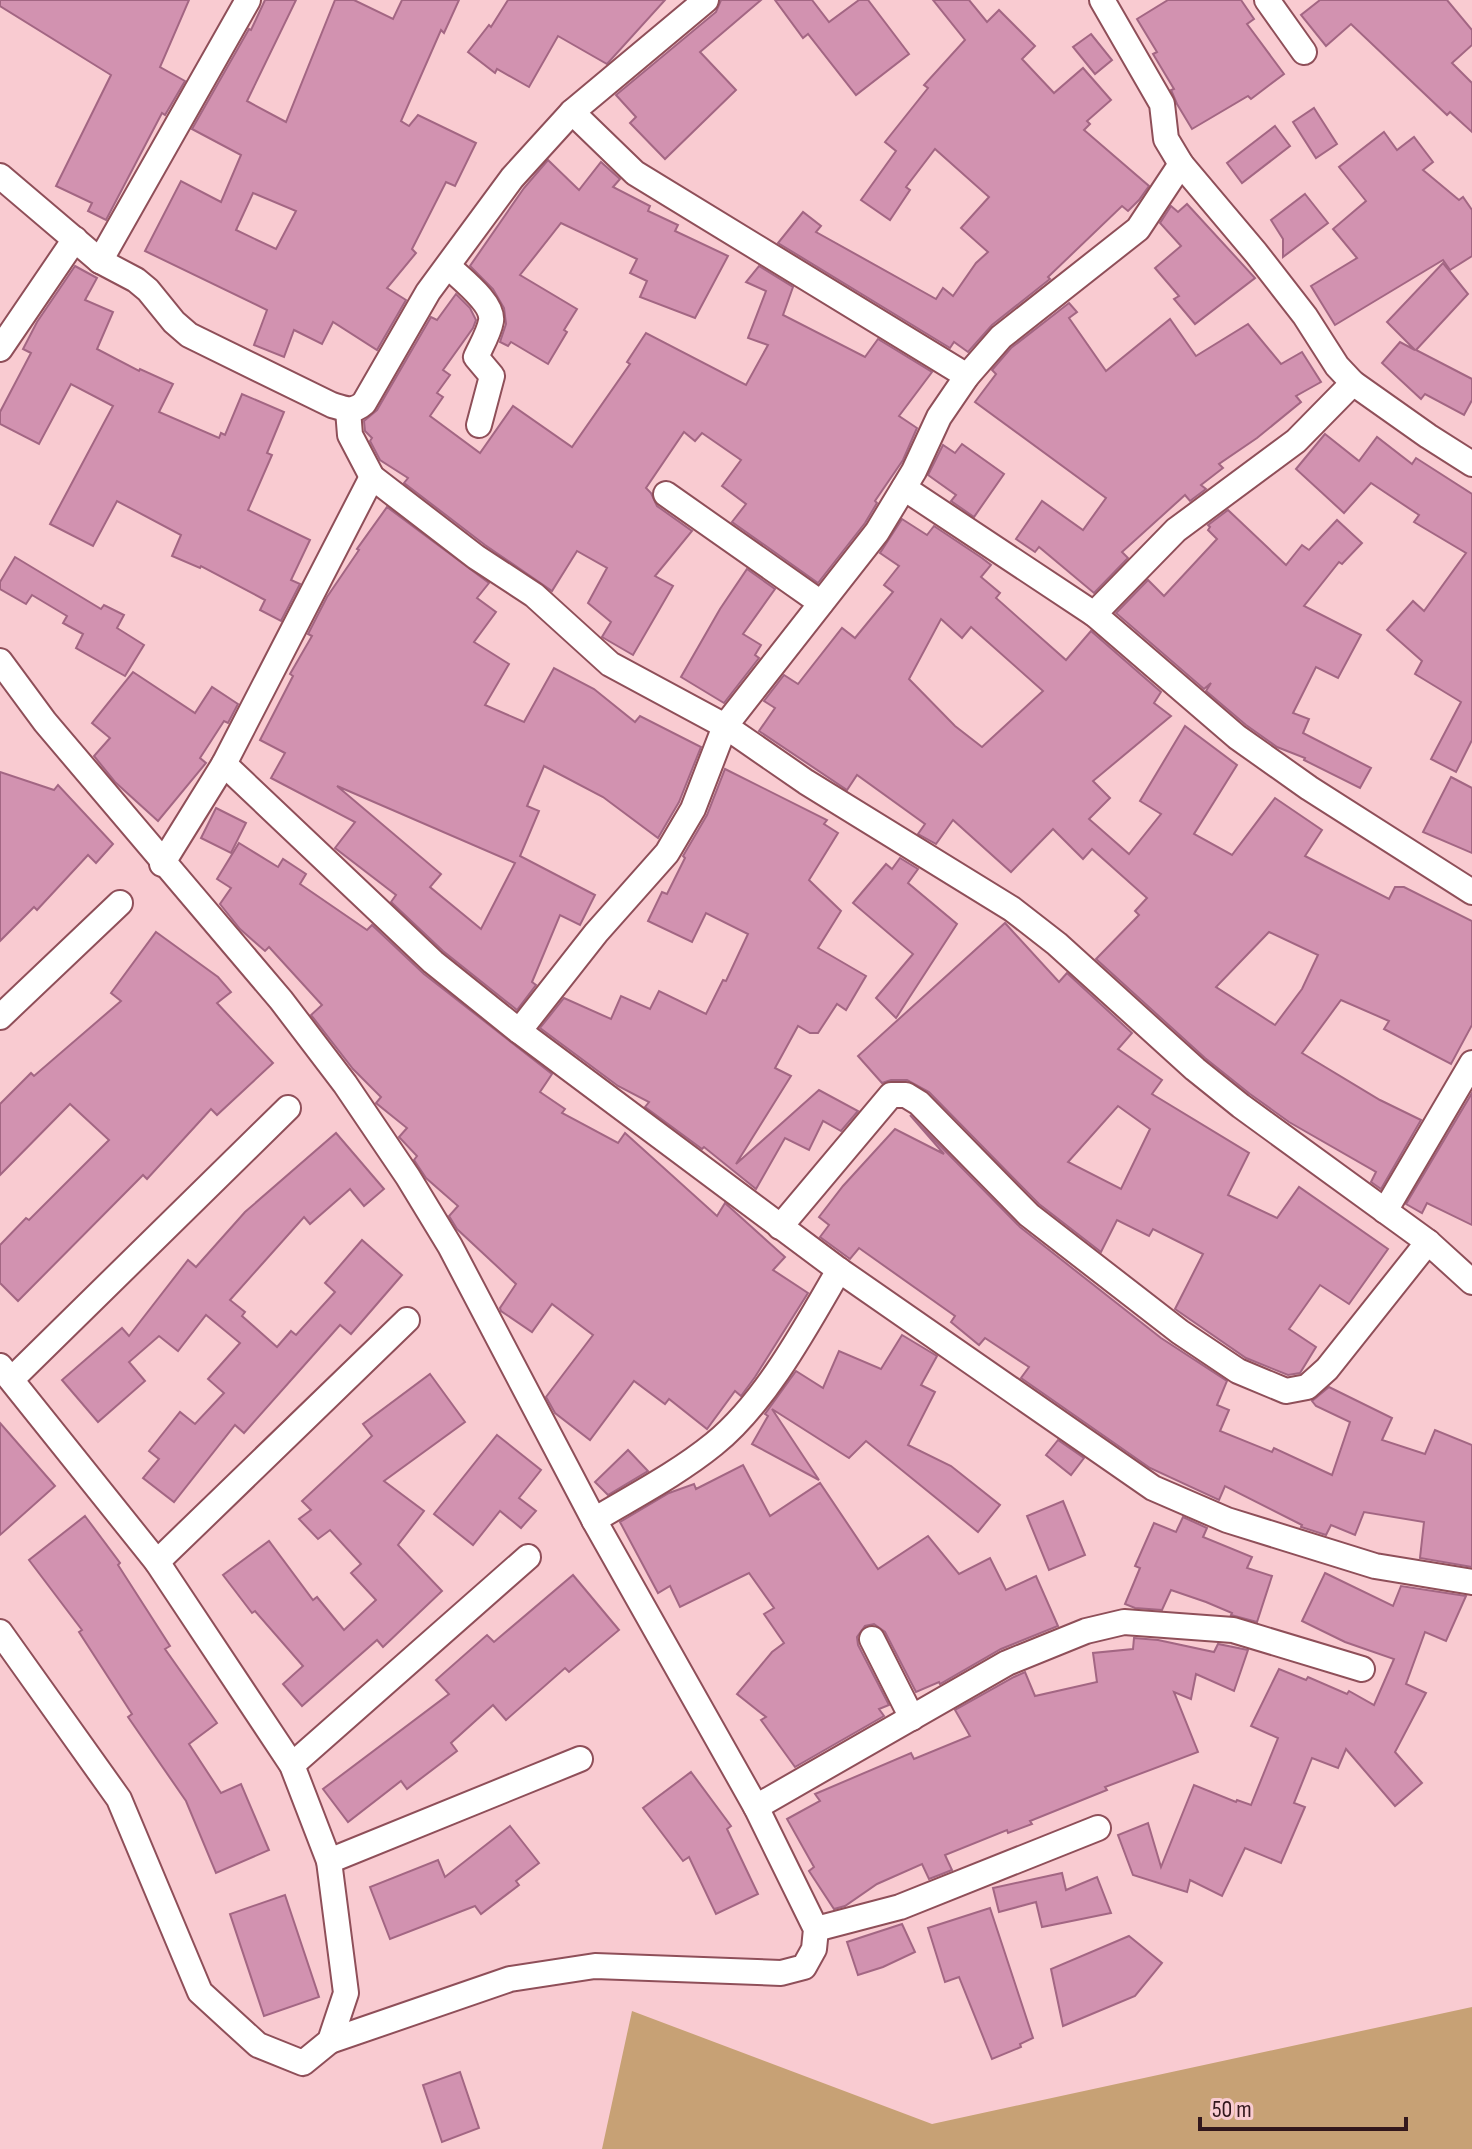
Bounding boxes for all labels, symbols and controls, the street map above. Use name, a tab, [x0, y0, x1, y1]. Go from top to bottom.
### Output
scale bar	[1200, 2081, 1406, 2131]
text: 50 m	[1212, 2095, 1252, 2124]

